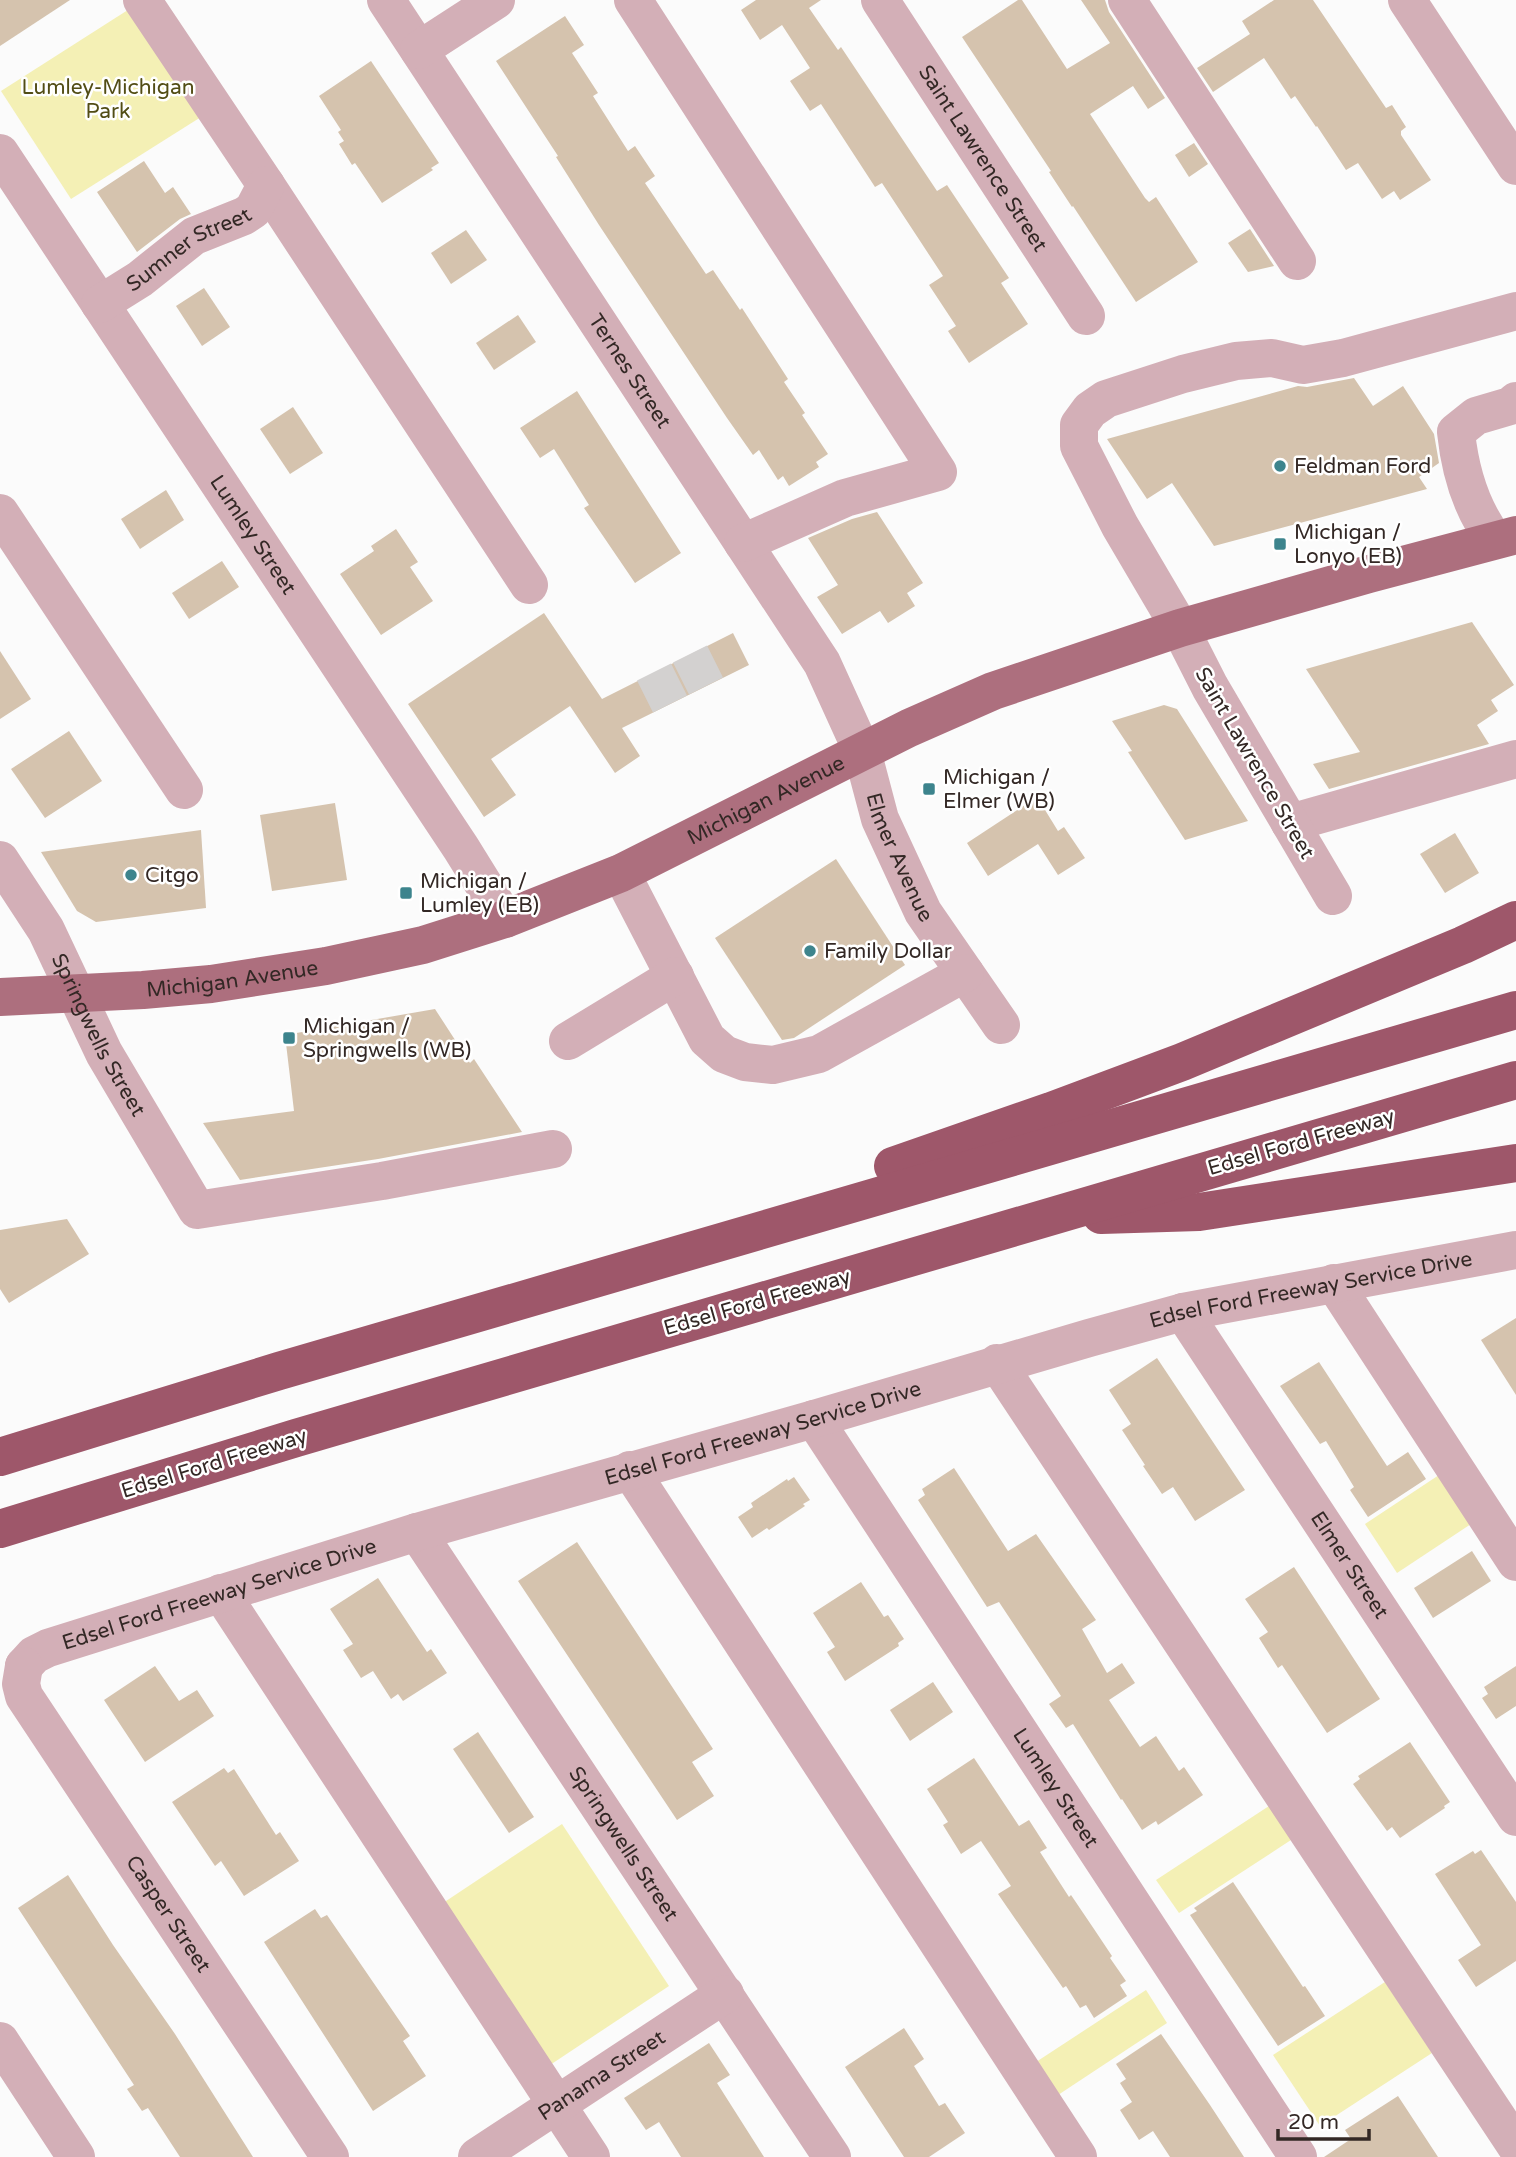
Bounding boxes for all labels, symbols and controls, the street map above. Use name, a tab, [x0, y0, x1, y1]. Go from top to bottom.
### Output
street label: Saint Lawrence Street	[913, 61, 1053, 256]
park label: Lumley-Michigan Park	[21, 75, 195, 124]
street label: Sumner Street	[122, 202, 257, 297]
street label: Ternes Street	[583, 309, 676, 433]
place label: Feldman Ford	[1294, 454, 1431, 479]
marker: Feldman Ford	[1272, 458, 1288, 474]
street label: Lumley Street	[204, 471, 301, 599]
place label: Michigan / Lonyo (EB)	[1294, 520, 1402, 569]
marker: Michigan / Lonyo (EB)	[1272, 536, 1288, 552]
street label: Saint Lawrence Street	[1189, 663, 1320, 864]
street label: Michigan Avenue	[683, 750, 849, 851]
place label: Michigan / Elmer (WB)	[943, 765, 1055, 814]
marker: Michigan / Elmer (WB)	[921, 781, 937, 797]
street label: Elmer Avenue	[861, 790, 938, 927]
place label: Citgo	[145, 863, 199, 888]
marker: Citgo	[123, 867, 139, 883]
place label: Michigan / Lumley (EB)	[420, 869, 539, 918]
marker: Michigan / Lumley (EB)	[398, 885, 414, 901]
place label: Family Dollar	[824, 939, 952, 964]
marker: Family Dollar	[802, 943, 818, 959]
street label: Springwells Street	[46, 950, 151, 1121]
street label: Michigan Avenue	[145, 955, 320, 1003]
place label: Michigan / Springwells (WB)	[303, 1014, 471, 1063]
marker: Michigan / Springwells (WB)	[281, 1030, 297, 1046]
street label: Edsel Ford Freeway	[1205, 1104, 1397, 1181]
street label: Edsel Ford Freeway Service Drive	[1147, 1246, 1474, 1334]
street label: Edsel Ford Freeway	[661, 1264, 853, 1341]
street label: Edsel Ford Freeway Service Drive	[602, 1376, 924, 1491]
street label: Edsel Ford Freeway	[118, 1423, 310, 1504]
street label: Elmer Street	[1305, 1507, 1394, 1624]
street label: Edsel Ford Freeway Service Drive	[59, 1533, 380, 1656]
street label: Lumley Street	[1007, 1723, 1104, 1853]
street label: Springwells Street	[563, 1762, 684, 1926]
street label: Casper Street	[120, 1851, 216, 1977]
street label: Panama Street	[534, 2025, 670, 2126]
scale bar	[1278, 2098, 1369, 2142]
text: 20 m	[1288, 2110, 1339, 2135]

